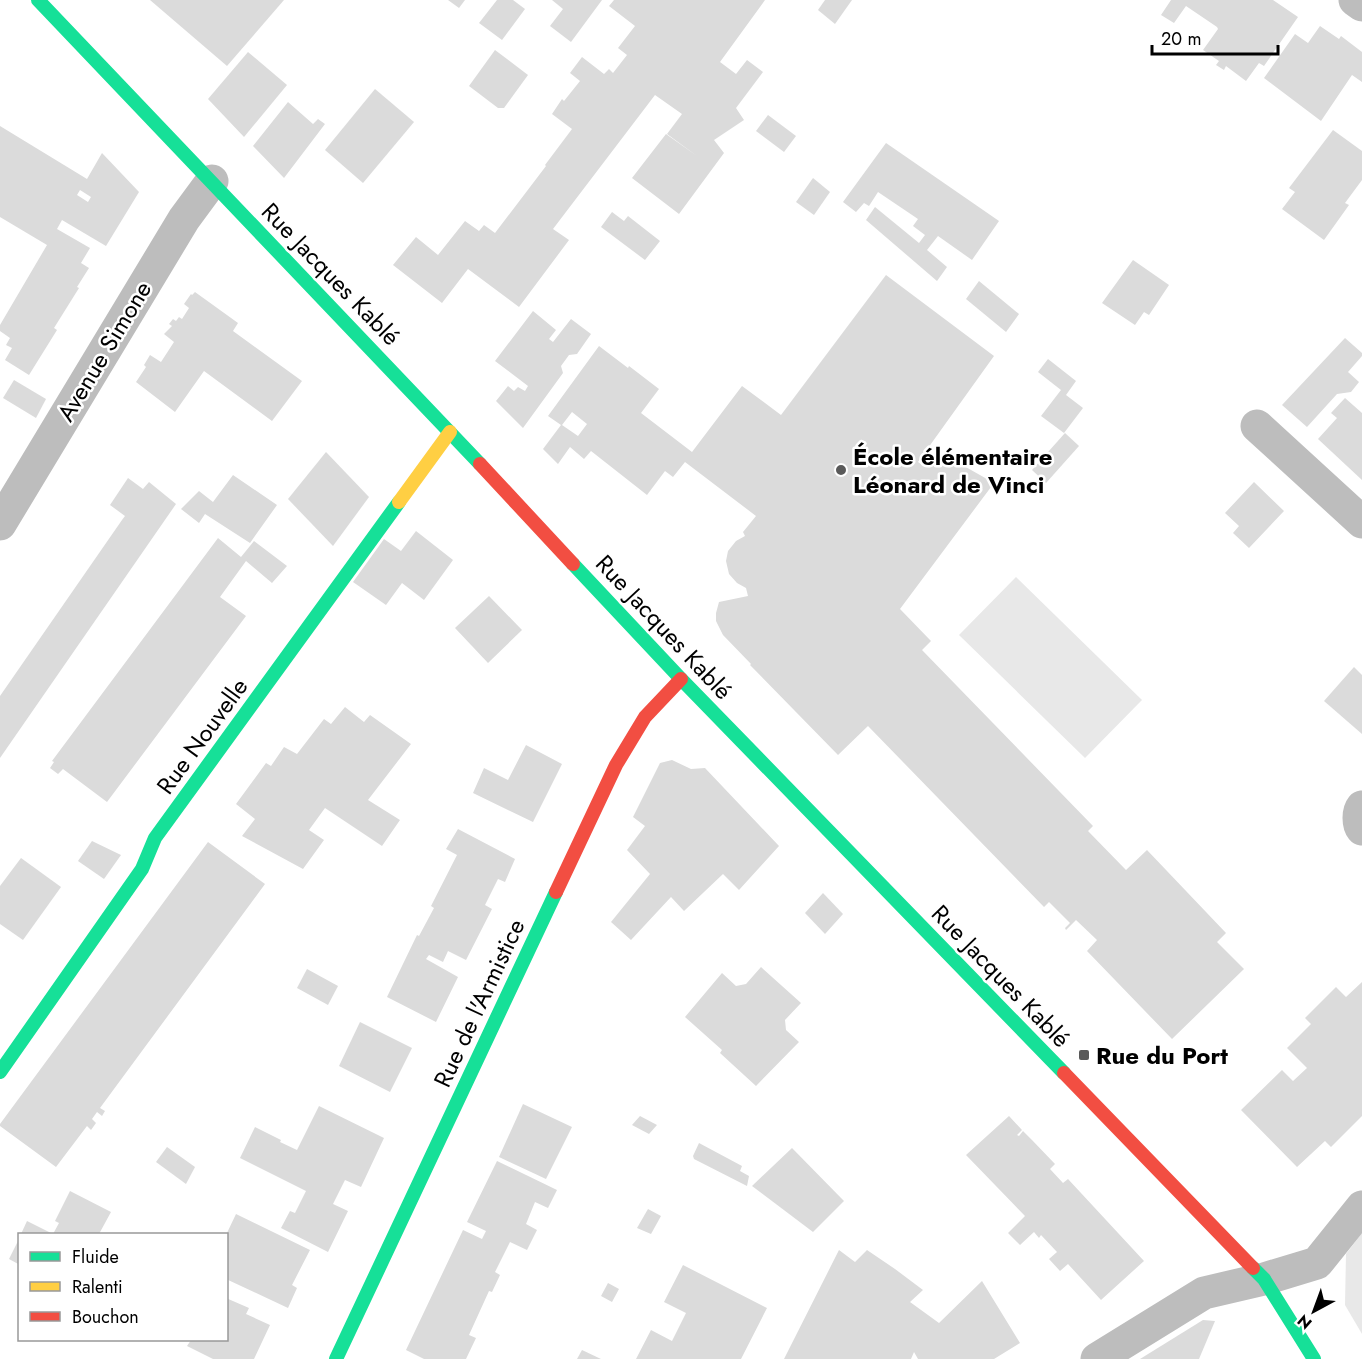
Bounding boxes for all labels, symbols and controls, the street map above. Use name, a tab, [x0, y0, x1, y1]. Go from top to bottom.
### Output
scale bar	[1152, 18, 1278, 56]
text: 20 m	[1161, 26, 1201, 52]
street label: Rue Jacques Kablé	[254, 195, 408, 353]
street label: Avenue Simone	[48, 274, 160, 428]
place label: École élémentaire Léonard de Vinci	[853, 439, 1053, 502]
marker: École élémentaire Léonard de Vinci	[834, 463, 848, 477]
street label: Rue Jacques Kablé	[588, 547, 740, 707]
street label: Rue Nouvelle	[148, 671, 256, 801]
street label: Rue Jacques Kablé	[924, 897, 1078, 1055]
street label: Rue de l'Armistice	[425, 913, 533, 1093]
place label: Rue du Port	[1096, 1038, 1228, 1073]
marker: Rue du Port	[1077, 1048, 1091, 1062]
legend	[18, 1233, 228, 1341]
text: Fluide	[72, 1244, 119, 1270]
text: Ralenti	[72, 1274, 123, 1300]
north arrow	[1284, 1281, 1344, 1341]
text: Bouchon	[72, 1304, 139, 1330]
text: N	[1292, 1309, 1317, 1335]

